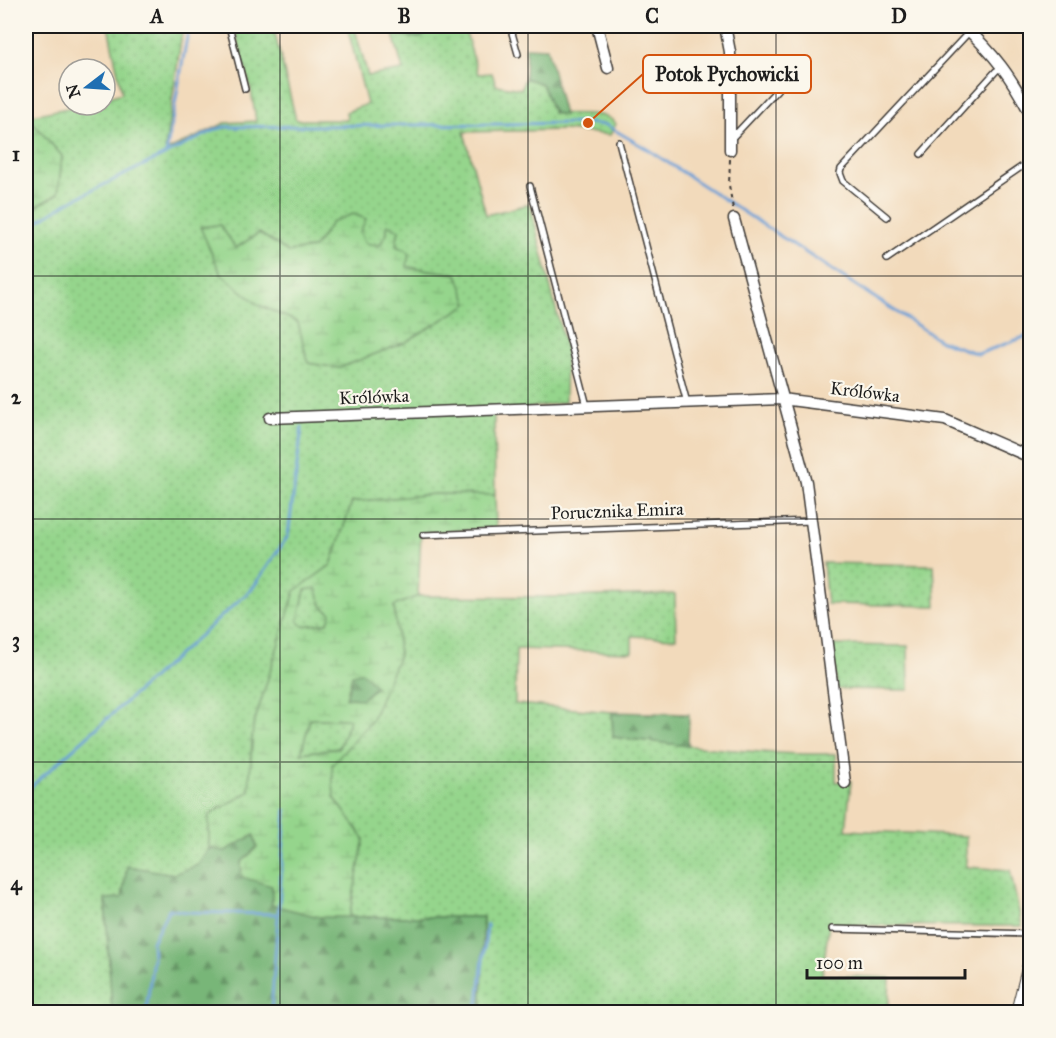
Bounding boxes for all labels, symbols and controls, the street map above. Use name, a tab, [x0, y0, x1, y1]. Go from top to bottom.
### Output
text: A	[148, 4, 164, 28]
text: B	[397, 4, 411, 28]
text: C	[645, 4, 659, 28]
text: D	[891, 4, 907, 28]
callout: Potok Pychowicki	[643, 55, 811, 93]
north arrow	[57, 57, 117, 117]
text: Potok Pychowicki	[655, 62, 800, 87]
text: N	[62, 82, 84, 101]
text: 1	[12, 142, 20, 166]
street label: Królówka	[829, 377, 902, 407]
text: 2	[11, 385, 22, 409]
street label: Królówka	[339, 385, 410, 409]
street label: Porucznika Emira	[550, 498, 684, 524]
text: 3	[12, 628, 20, 653]
text: 4	[10, 871, 22, 896]
scale bar	[807, 942, 964, 980]
text: 100 m	[816, 952, 863, 974]

